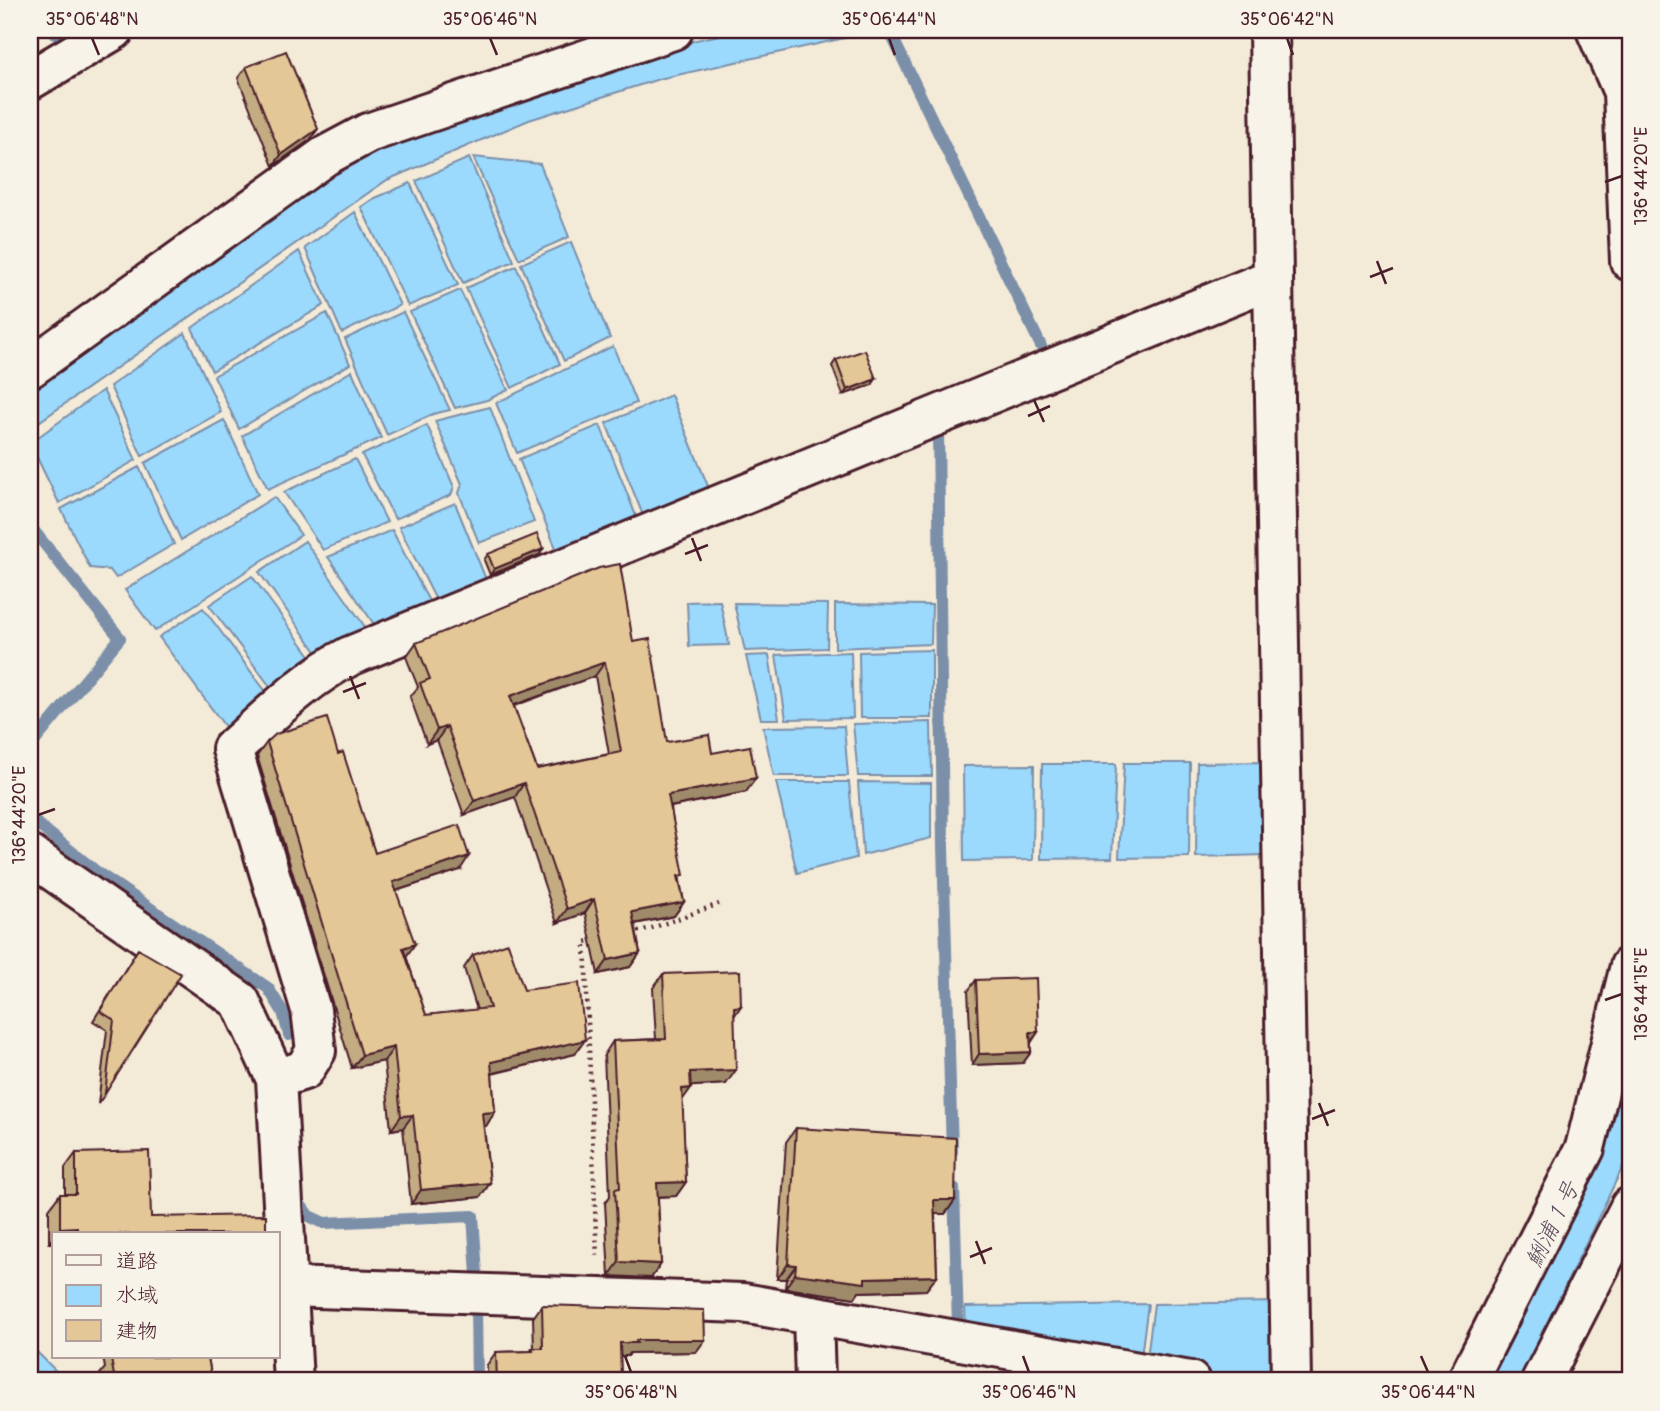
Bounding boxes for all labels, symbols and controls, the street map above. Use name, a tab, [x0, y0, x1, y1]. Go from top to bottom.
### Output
text: 35°06'48"N	[45, 8, 139, 31]
text: 35°06'46"N	[443, 8, 537, 31]
text: 35°06'44"N	[842, 8, 936, 31]
text: 35°06'42"N	[1240, 8, 1334, 31]
text: 136°44'20"E	[1630, 127, 1653, 225]
text: 136°44'20"E	[8, 766, 31, 864]
text: 136°44'15"E	[1630, 947, 1653, 1041]
water label: 鯏浦１号	[1519, 1175, 1587, 1272]
legend	[52, 1232, 280, 1358]
text: 道路	[116, 1248, 158, 1275]
text: 水域	[116, 1282, 158, 1309]
text: 建物	[116, 1318, 158, 1345]
text: 35°06'48"N	[584, 1381, 678, 1404]
text: 35°06'46"N	[982, 1381, 1076, 1404]
text: 35°06'44"N	[1381, 1381, 1475, 1404]

